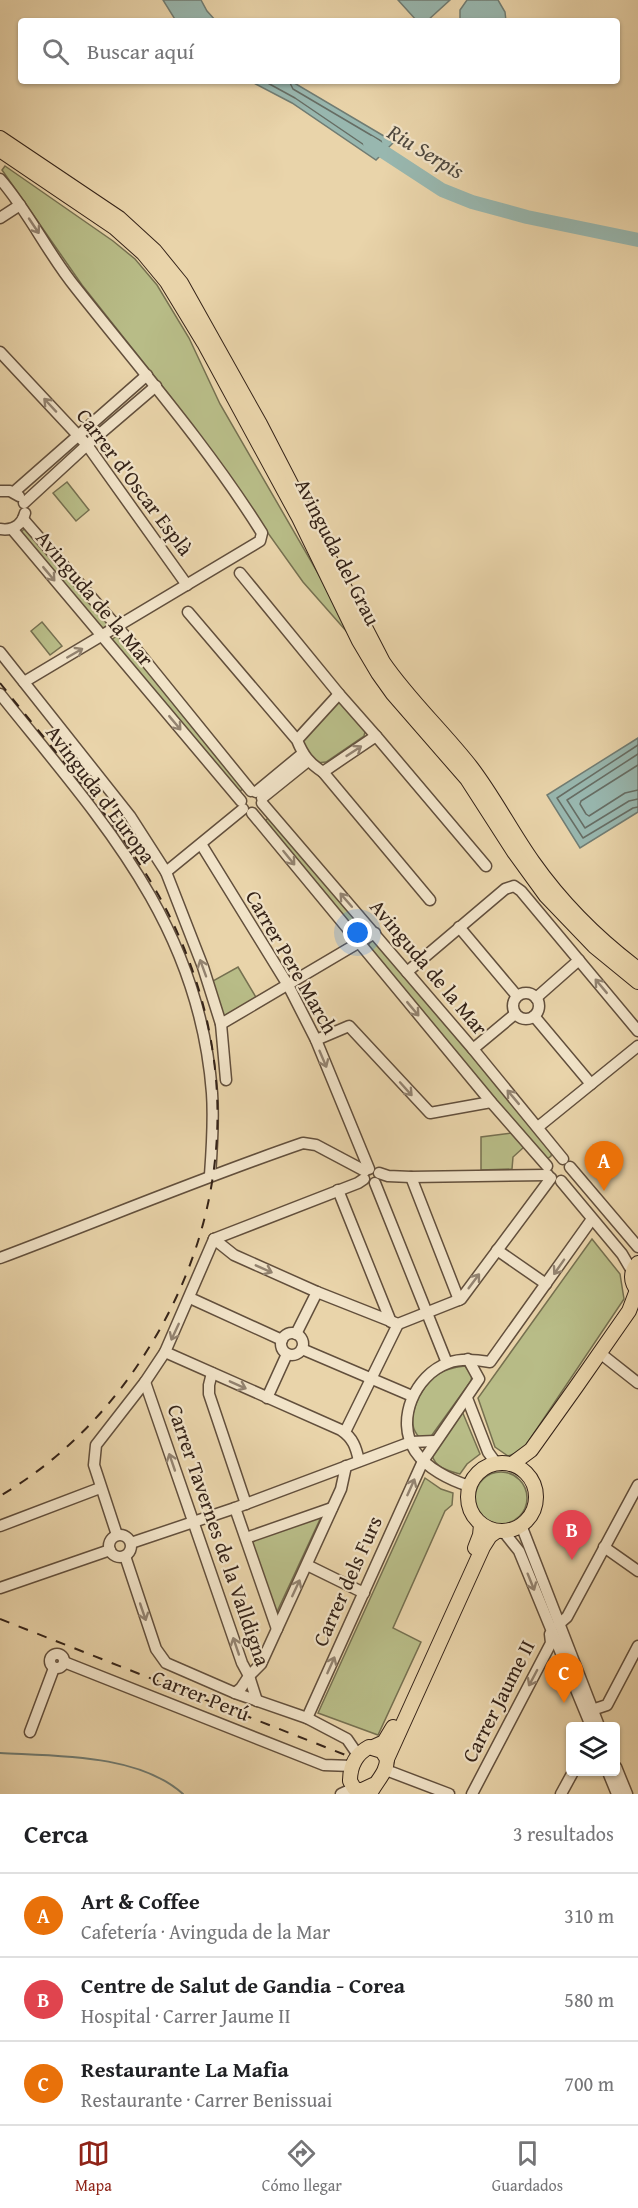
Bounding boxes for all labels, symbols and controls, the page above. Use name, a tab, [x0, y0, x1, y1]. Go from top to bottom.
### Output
search box	[18, 18, 620, 84]
icon: search	[39, 35, 72, 68]
text: Buscar aquí	[87, 35, 194, 67]
water label: Riu Serpis	[381, 115, 470, 186]
one-way arrow	[28, 218, 40, 234]
one-way arrow	[43, 398, 57, 413]
street label: Carrer d'Oscar Esplà	[69, 402, 201, 562]
street label: Avinguda del Grau	[288, 473, 389, 631]
street label: Avinguda de la Mar	[29, 523, 162, 673]
one-way arrow	[42, 566, 56, 581]
one-way arrow	[66, 646, 83, 658]
one-way arrow	[168, 715, 182, 730]
street label: Avinguda d'Europa	[39, 718, 163, 870]
one-way arrow	[345, 745, 362, 757]
one-way arrow	[282, 850, 295, 866]
street label: Carrer Pere March	[238, 884, 346, 1040]
street label: Avinguda de la Mar	[363, 892, 496, 1042]
one-way arrow	[339, 893, 353, 908]
your location	[343, 918, 372, 947]
one-way arrow	[196, 960, 207, 978]
one-way arrow	[594, 978, 607, 994]
one-way arrow	[406, 1000, 419, 1016]
one-way arrow	[318, 1049, 329, 1067]
one-way arrow	[399, 1081, 413, 1096]
one-way arrow	[506, 1089, 519, 1105]
pin: A	[584, 1142, 624, 1191]
one-way arrow	[553, 1258, 565, 1274]
one-way arrow	[255, 1264, 273, 1275]
one-way arrow	[468, 1273, 480, 1289]
one-way arrow	[169, 1322, 180, 1340]
one-way arrow	[228, 1380, 247, 1391]
street label: Carrer Tavernes de la Valldigna	[160, 1400, 278, 1670]
one-way arrow	[166, 1453, 177, 1472]
one-way arrow	[407, 1478, 418, 1496]
pin: B	[552, 1510, 592, 1560]
street label: Carrer dels Furs	[304, 1511, 390, 1651]
one-way arrow	[527, 1572, 538, 1590]
one-way arrow	[291, 1580, 303, 1598]
one-way arrow	[138, 1602, 149, 1620]
street label: Carrer Jaume II	[454, 1634, 542, 1768]
one-way arrow	[229, 1637, 240, 1656]
pin: C	[544, 1654, 584, 1703]
one-way arrow	[326, 1656, 337, 1674]
street label: Carrer Perú	[148, 1661, 255, 1729]
one-way arrow	[527, 1669, 538, 1687]
map controls	[566, 1722, 620, 1776]
button: layers	[566, 1722, 620, 1776]
text: Cerca	[24, 1814, 88, 1853]
text: 3 resultados	[513, 1819, 614, 1848]
text: Art & Coffee	[81, 1885, 200, 1917]
text: A	[37, 1901, 50, 1930]
text: 310 m	[564, 1901, 614, 1930]
text: Cafetería · Avinguda de la Mar	[81, 1917, 330, 1946]
text: Centre de Salut de Gandia - Corea	[81, 1969, 405, 2001]
text: B	[37, 1985, 50, 2014]
text: 580 m	[564, 1985, 614, 2014]
text: Hospital · Carrer Jaume II	[81, 2001, 291, 2030]
text: Restaurante La Mafia	[81, 2053, 289, 2085]
text: C	[38, 2069, 49, 2098]
text: 700 m	[564, 2069, 614, 2098]
text: Restaurante · Carrer Benissuai	[81, 2085, 332, 2114]
tab: Mapa	[75, 2137, 112, 2197]
tab: Cómo llegar	[262, 2137, 342, 2197]
tab: Guardados	[492, 2137, 563, 2197]

